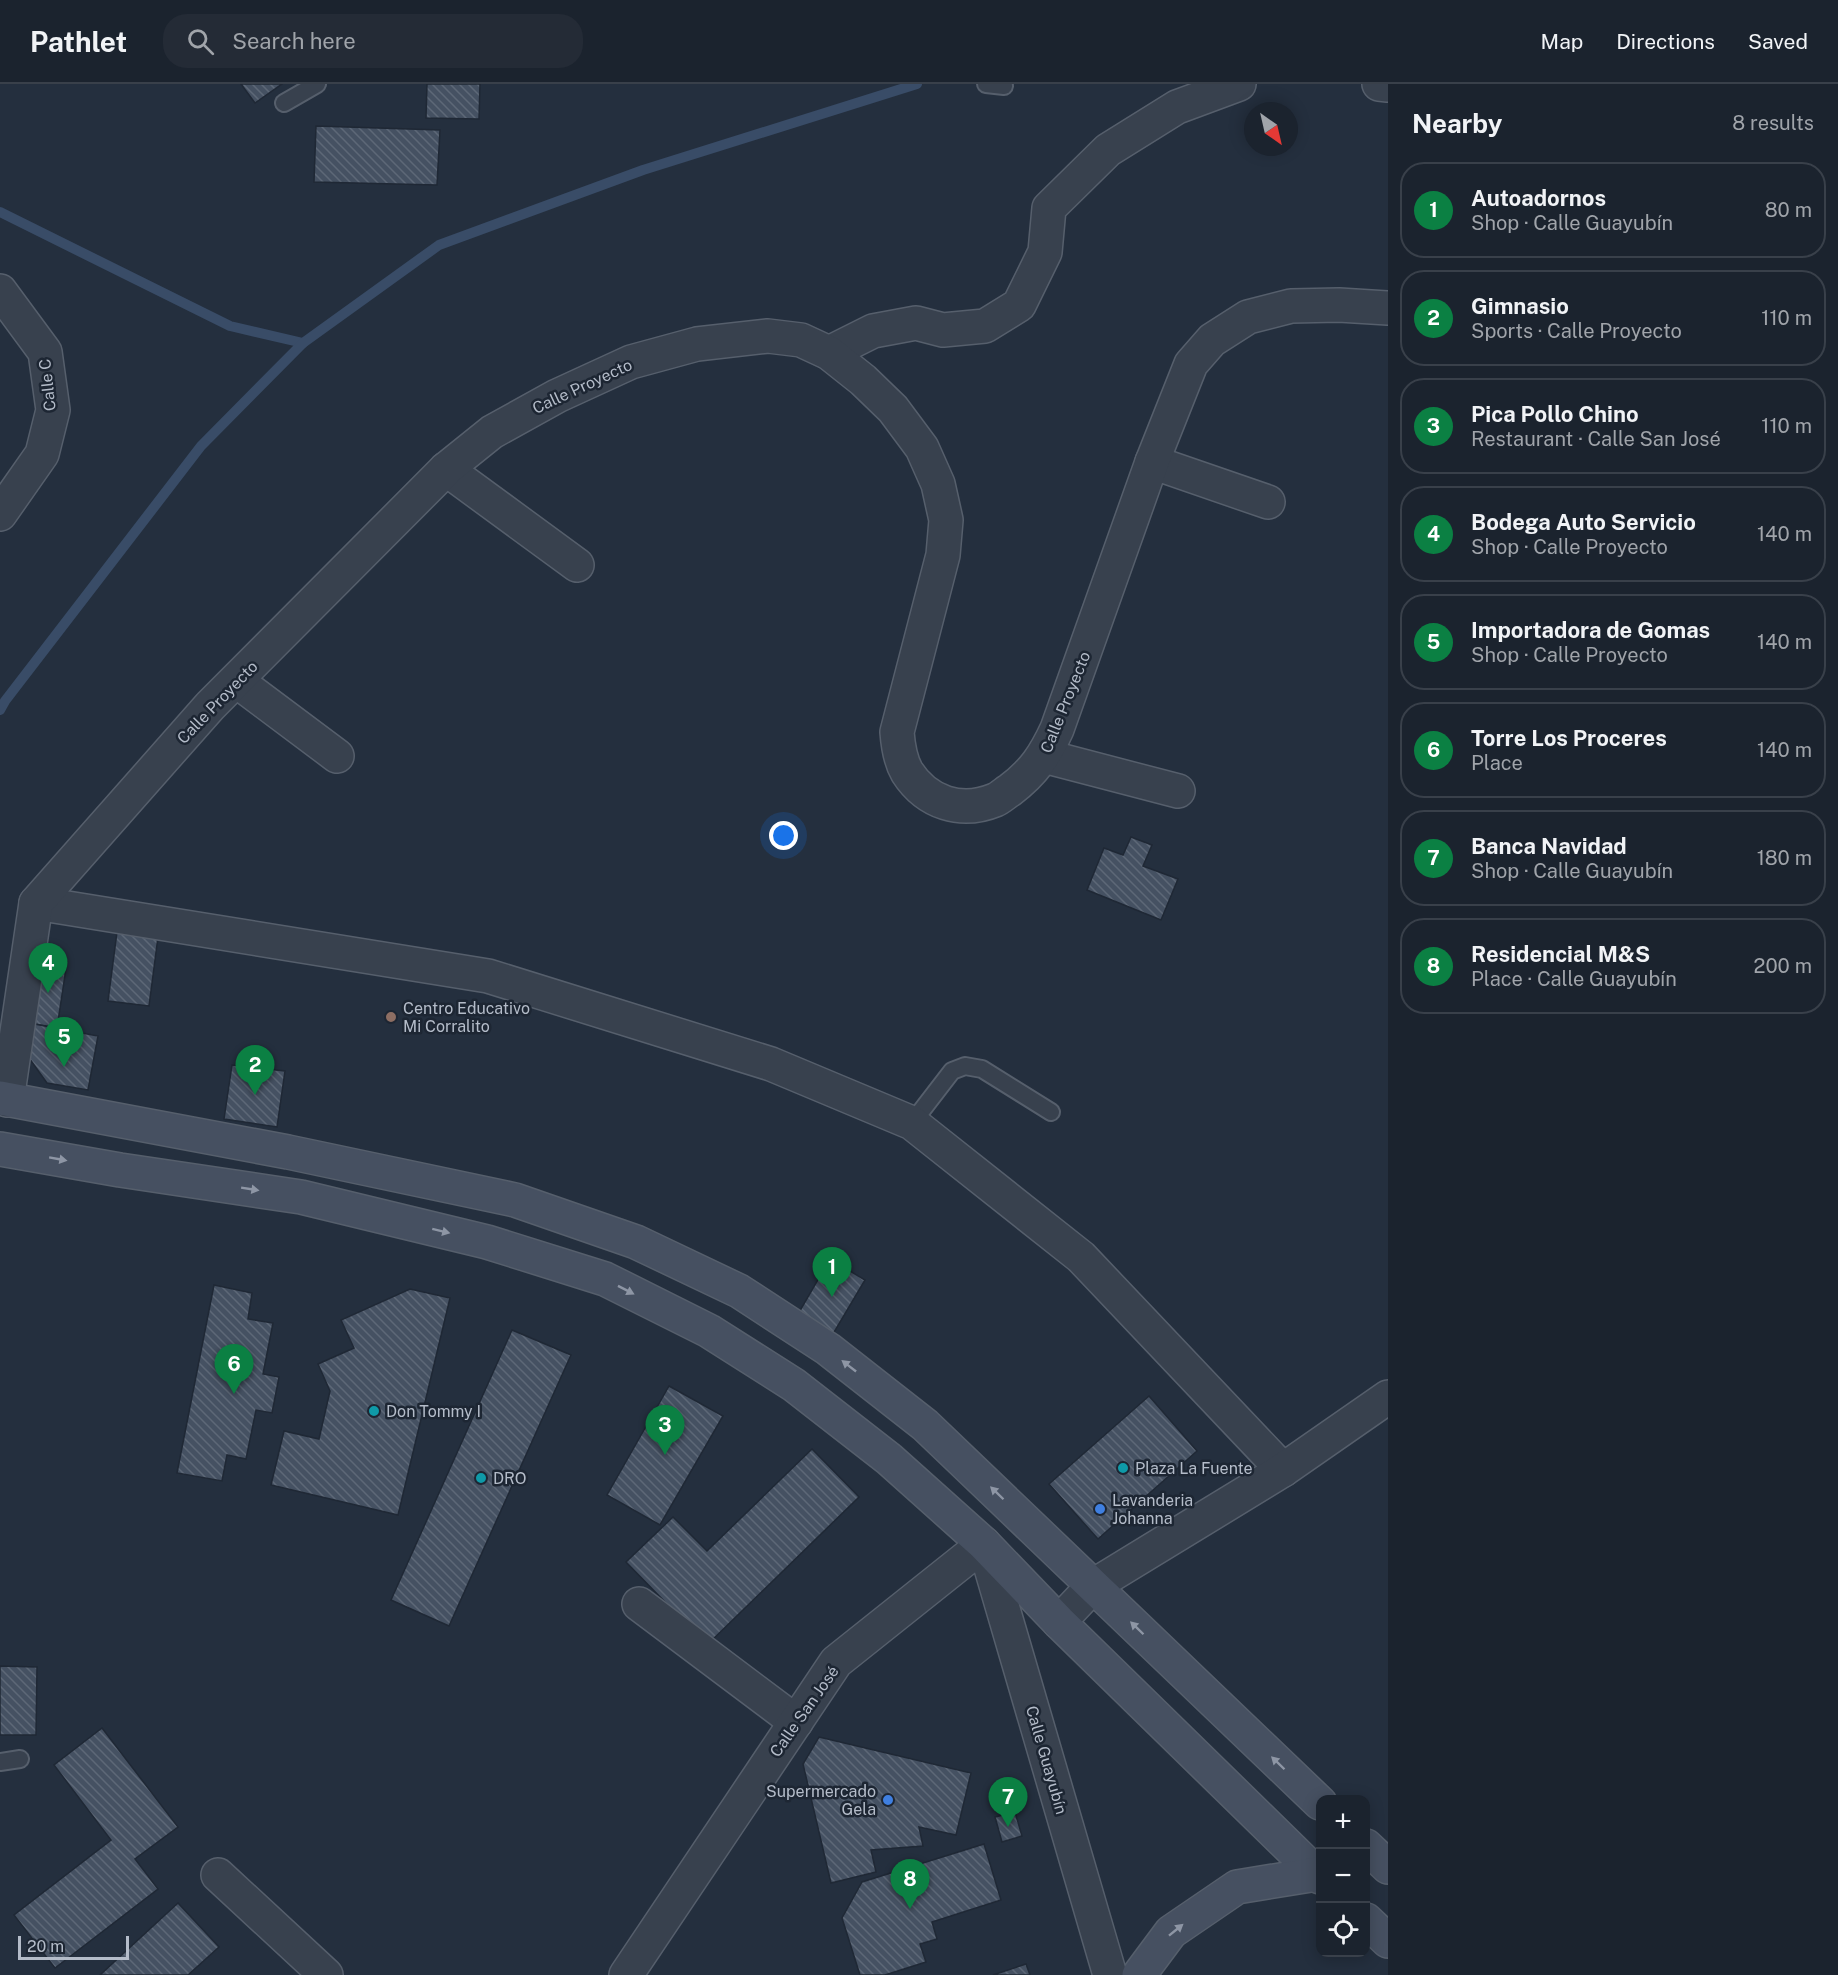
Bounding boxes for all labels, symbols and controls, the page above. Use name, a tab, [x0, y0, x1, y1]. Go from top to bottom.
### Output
search box	[163, 14, 583, 68]
text: Pathlet	[30, 25, 127, 58]
icon: search	[184, 25, 217, 58]
text: Search here	[232, 28, 356, 54]
text: Map	[1541, 29, 1583, 54]
text: Directions	[1616, 29, 1715, 54]
text: Saved	[1748, 29, 1808, 54]
north arrow	[1244, 102, 1298, 156]
text: Nearby	[1412, 108, 1502, 139]
text: 8 results	[1732, 111, 1814, 135]
text: Autoadornos	[1471, 185, 1606, 211]
text: 1	[1429, 198, 1438, 222]
text: 80 m	[1765, 198, 1812, 222]
text: Shop · Calle Guayubín	[1471, 211, 1673, 235]
text: Gimnasio	[1471, 293, 1569, 319]
text: 2	[1427, 306, 1440, 330]
text: 110 m	[1761, 306, 1812, 330]
text: Sports · Calle Proyecto	[1471, 319, 1682, 343]
street label: Calle Proyecto	[529, 355, 635, 418]
street label: Calle C	[35, 358, 60, 412]
text: Pica Pollo Chino	[1471, 401, 1639, 427]
text: 3	[1427, 414, 1440, 438]
text: 110 m	[1761, 414, 1812, 438]
text: Restaurant · Calle San José	[1471, 427, 1721, 451]
text: Bodega Auto Servicio	[1471, 509, 1696, 535]
text: 4	[1427, 522, 1440, 546]
text: 140 m	[1757, 522, 1812, 546]
text: Shop · Calle Proyecto	[1471, 535, 1668, 559]
text: Importadora de Gomas	[1471, 617, 1710, 643]
text: 5	[1427, 630, 1440, 654]
text: 140 m	[1757, 630, 1812, 654]
text: Shop · Calle Proyecto	[1471, 643, 1668, 667]
street label: Calle Proyecto	[1036, 649, 1094, 756]
street label: Calle Proyecto	[173, 657, 262, 748]
text: Torre Los Proceres	[1471, 725, 1667, 751]
text: 6	[1427, 738, 1440, 762]
text: 140 m	[1757, 738, 1812, 762]
text: Place	[1471, 751, 1523, 775]
your location	[769, 821, 798, 850]
text: Banca Navidad	[1471, 833, 1627, 859]
text: 7	[1427, 846, 1440, 870]
text: 180 m	[1757, 846, 1812, 870]
text: Shop · Calle Guayubín	[1471, 859, 1673, 883]
text: Residencial M&S	[1471, 941, 1650, 967]
pin: 4	[28, 944, 68, 993]
text: 8	[1427, 954, 1440, 978]
text: 200 m	[1754, 954, 1812, 978]
text: Place · Calle Guayubín	[1471, 967, 1677, 991]
place label: Centro Educativo Mi Corralito	[403, 999, 530, 1036]
marker: Centro Educativo Mi Corralito	[384, 1010, 398, 1024]
pin: 5	[44, 1018, 84, 1067]
pin: 2	[236, 1046, 274, 1095]
one-way arrow	[48, 1155, 67, 1164]
one-way arrow	[241, 1185, 260, 1194]
one-way arrow	[431, 1226, 450, 1236]
pin: 1	[812, 1248, 852, 1297]
one-way arrow	[617, 1284, 635, 1294]
pin: 6	[214, 1344, 254, 1394]
one-way arrow	[842, 1360, 857, 1372]
place label: Don Tommy I	[386, 1402, 481, 1421]
marker: Don Tommy I	[367, 1404, 381, 1418]
pin: 3	[646, 1406, 684, 1455]
place label: Plaza La Fuente	[1135, 1459, 1253, 1478]
marker: Plaza La Fuente	[1116, 1461, 1130, 1475]
place label: DRO	[493, 1469, 527, 1488]
marker: DRO	[474, 1471, 488, 1485]
one-way arrow	[989, 1486, 1004, 1500]
place label: Lavanderia Johanna	[1112, 1491, 1193, 1528]
marker: Lavanderia Johanna	[1093, 1502, 1107, 1516]
one-way arrow	[1130, 1621, 1145, 1635]
street label: Calle San José	[766, 1662, 843, 1760]
street label: Calle Guayubín	[1022, 1704, 1071, 1817]
one-way arrow	[1271, 1757, 1286, 1770]
pin: 7	[988, 1778, 1028, 1827]
place label: Supermercado Gela	[766, 1782, 876, 1819]
marker: Supermercado Gela	[881, 1793, 895, 1807]
map controls	[1316, 1795, 1370, 1957]
button: +	[1316, 1795, 1370, 1849]
button: −	[1316, 1849, 1370, 1903]
pin: 8	[890, 1860, 930, 1909]
button: locate	[1316, 1903, 1370, 1957]
one-way arrow	[1168, 1923, 1184, 1936]
scale bar	[18, 1933, 129, 1960]
text: 20 m	[27, 1937, 64, 1956]

